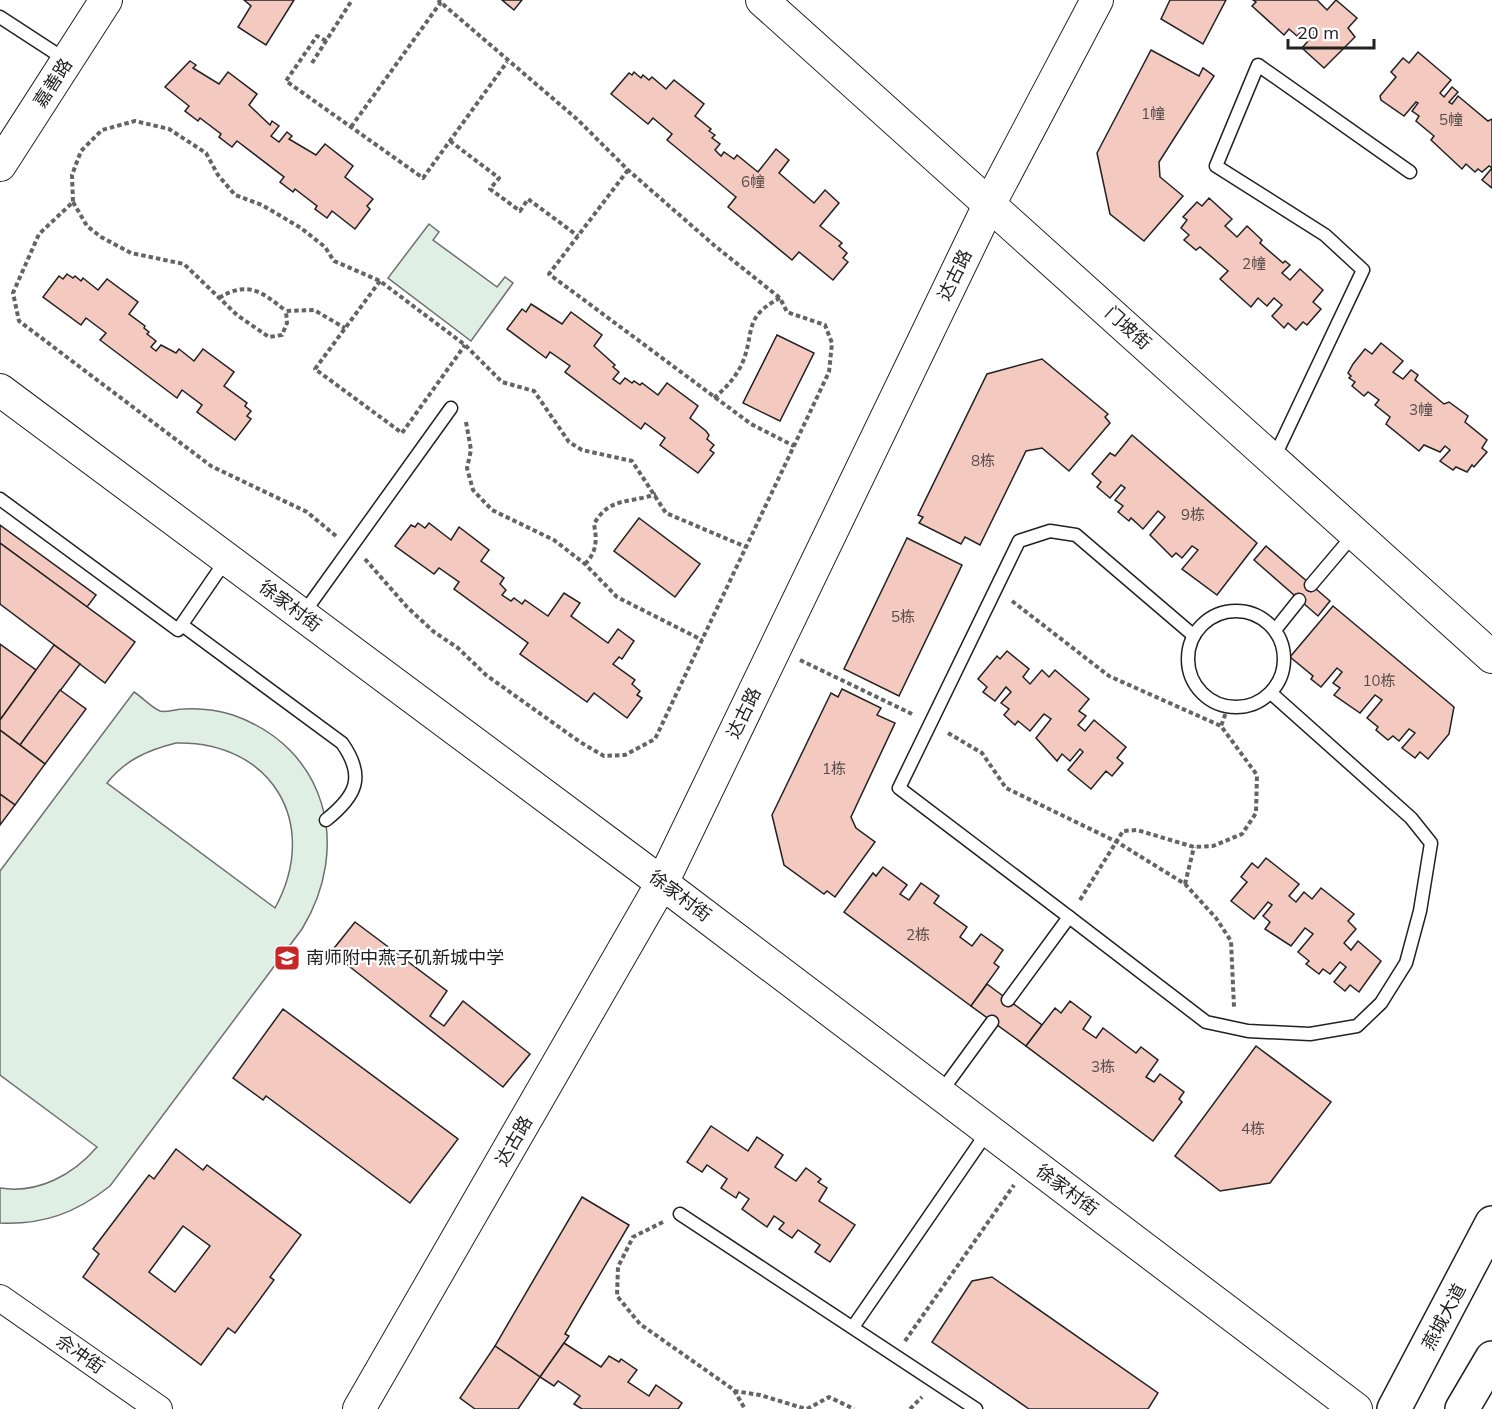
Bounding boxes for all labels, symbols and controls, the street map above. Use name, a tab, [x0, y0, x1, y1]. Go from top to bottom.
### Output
scale bar	[1288, 12, 1374, 50]
text: 20 m	[1297, 21, 1339, 44]
street label: 嘉善路	[28, 54, 77, 112]
house number: 1幢	[1141, 104, 1165, 123]
house number: 5幢	[1439, 110, 1463, 129]
house number: 6幢	[741, 172, 765, 191]
street label: 达古路	[932, 245, 977, 304]
house number: 2幢	[1242, 254, 1266, 273]
street label: 门坡街	[1101, 301, 1156, 354]
house number: 3幢	[1409, 400, 1433, 419]
house number: 8栋	[971, 451, 995, 470]
house number: 9栋	[1181, 505, 1205, 524]
street label: 徐家村街	[255, 575, 326, 636]
house number: 5栋	[891, 607, 915, 626]
house number: 10栋	[1362, 671, 1396, 690]
street label: 达古路	[721, 683, 766, 742]
house number: 1栋	[822, 759, 846, 778]
street label: 徐家村街	[645, 865, 716, 926]
house number: 2栋	[906, 925, 930, 944]
school or university icon: 南师附中燕子矶新城中学	[272, 943, 302, 973]
place label: 南师附中燕子矶新城中学	[306, 946, 504, 969]
house number: 3栋	[1091, 1057, 1115, 1076]
street label: 达古路	[490, 1112, 537, 1170]
house number: 4栋	[1241, 1119, 1265, 1138]
street label: 徐家村街	[1032, 1159, 1103, 1220]
street label: 燕城大道	[1417, 1280, 1471, 1354]
street label: 佘冲街	[52, 1329, 109, 1378]

